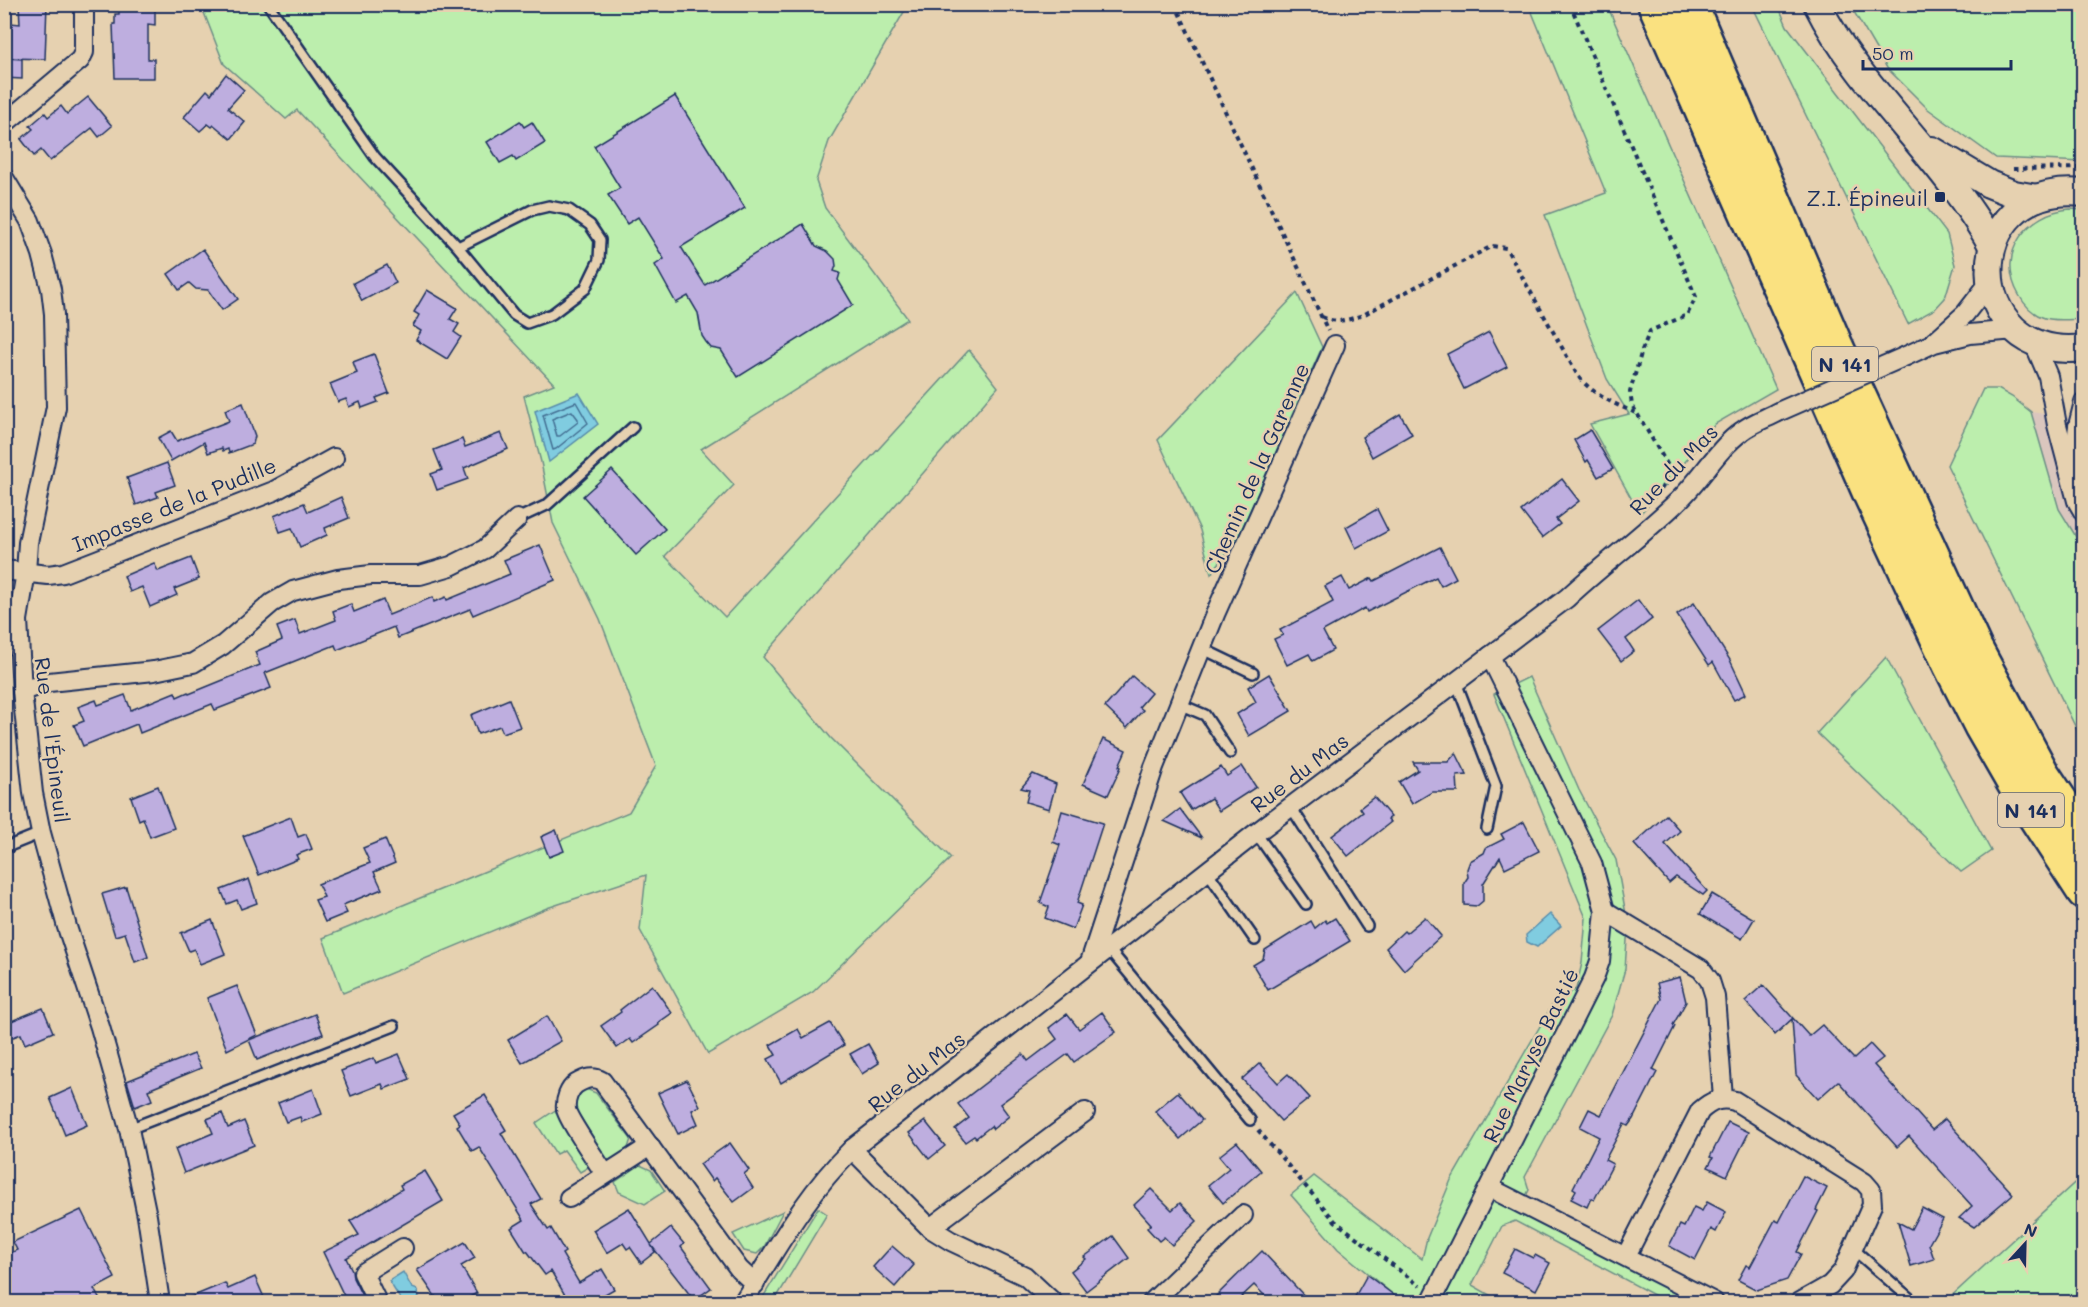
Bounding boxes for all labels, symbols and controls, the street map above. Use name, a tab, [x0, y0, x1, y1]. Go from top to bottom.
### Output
scale bar	[1863, 33, 2012, 71]
text: 50 m	[1872, 41, 1914, 65]
place label: Z.I. Épineuil	[1806, 184, 1928, 211]
marker: Z.I. Épineuil	[1933, 190, 1947, 204]
road number: N 141	[1812, 347, 1878, 381]
street label: Chemin de la Garenne	[1197, 358, 1315, 578]
street label: Rue du Mas	[1623, 418, 1723, 520]
street label: Impasse de la Pudille	[68, 451, 280, 557]
street label: Rue de l'Épineuil	[29, 656, 77, 824]
street label: Rue du Mas	[1244, 726, 1354, 818]
road number: N 141	[1998, 793, 2064, 827]
street label: Rue Maryse Bastié	[1476, 963, 1584, 1147]
street label: Rue du Mas	[862, 1025, 970, 1117]
north arrow	[1995, 1214, 2055, 1274]
text: N	[2021, 1218, 2040, 1242]

